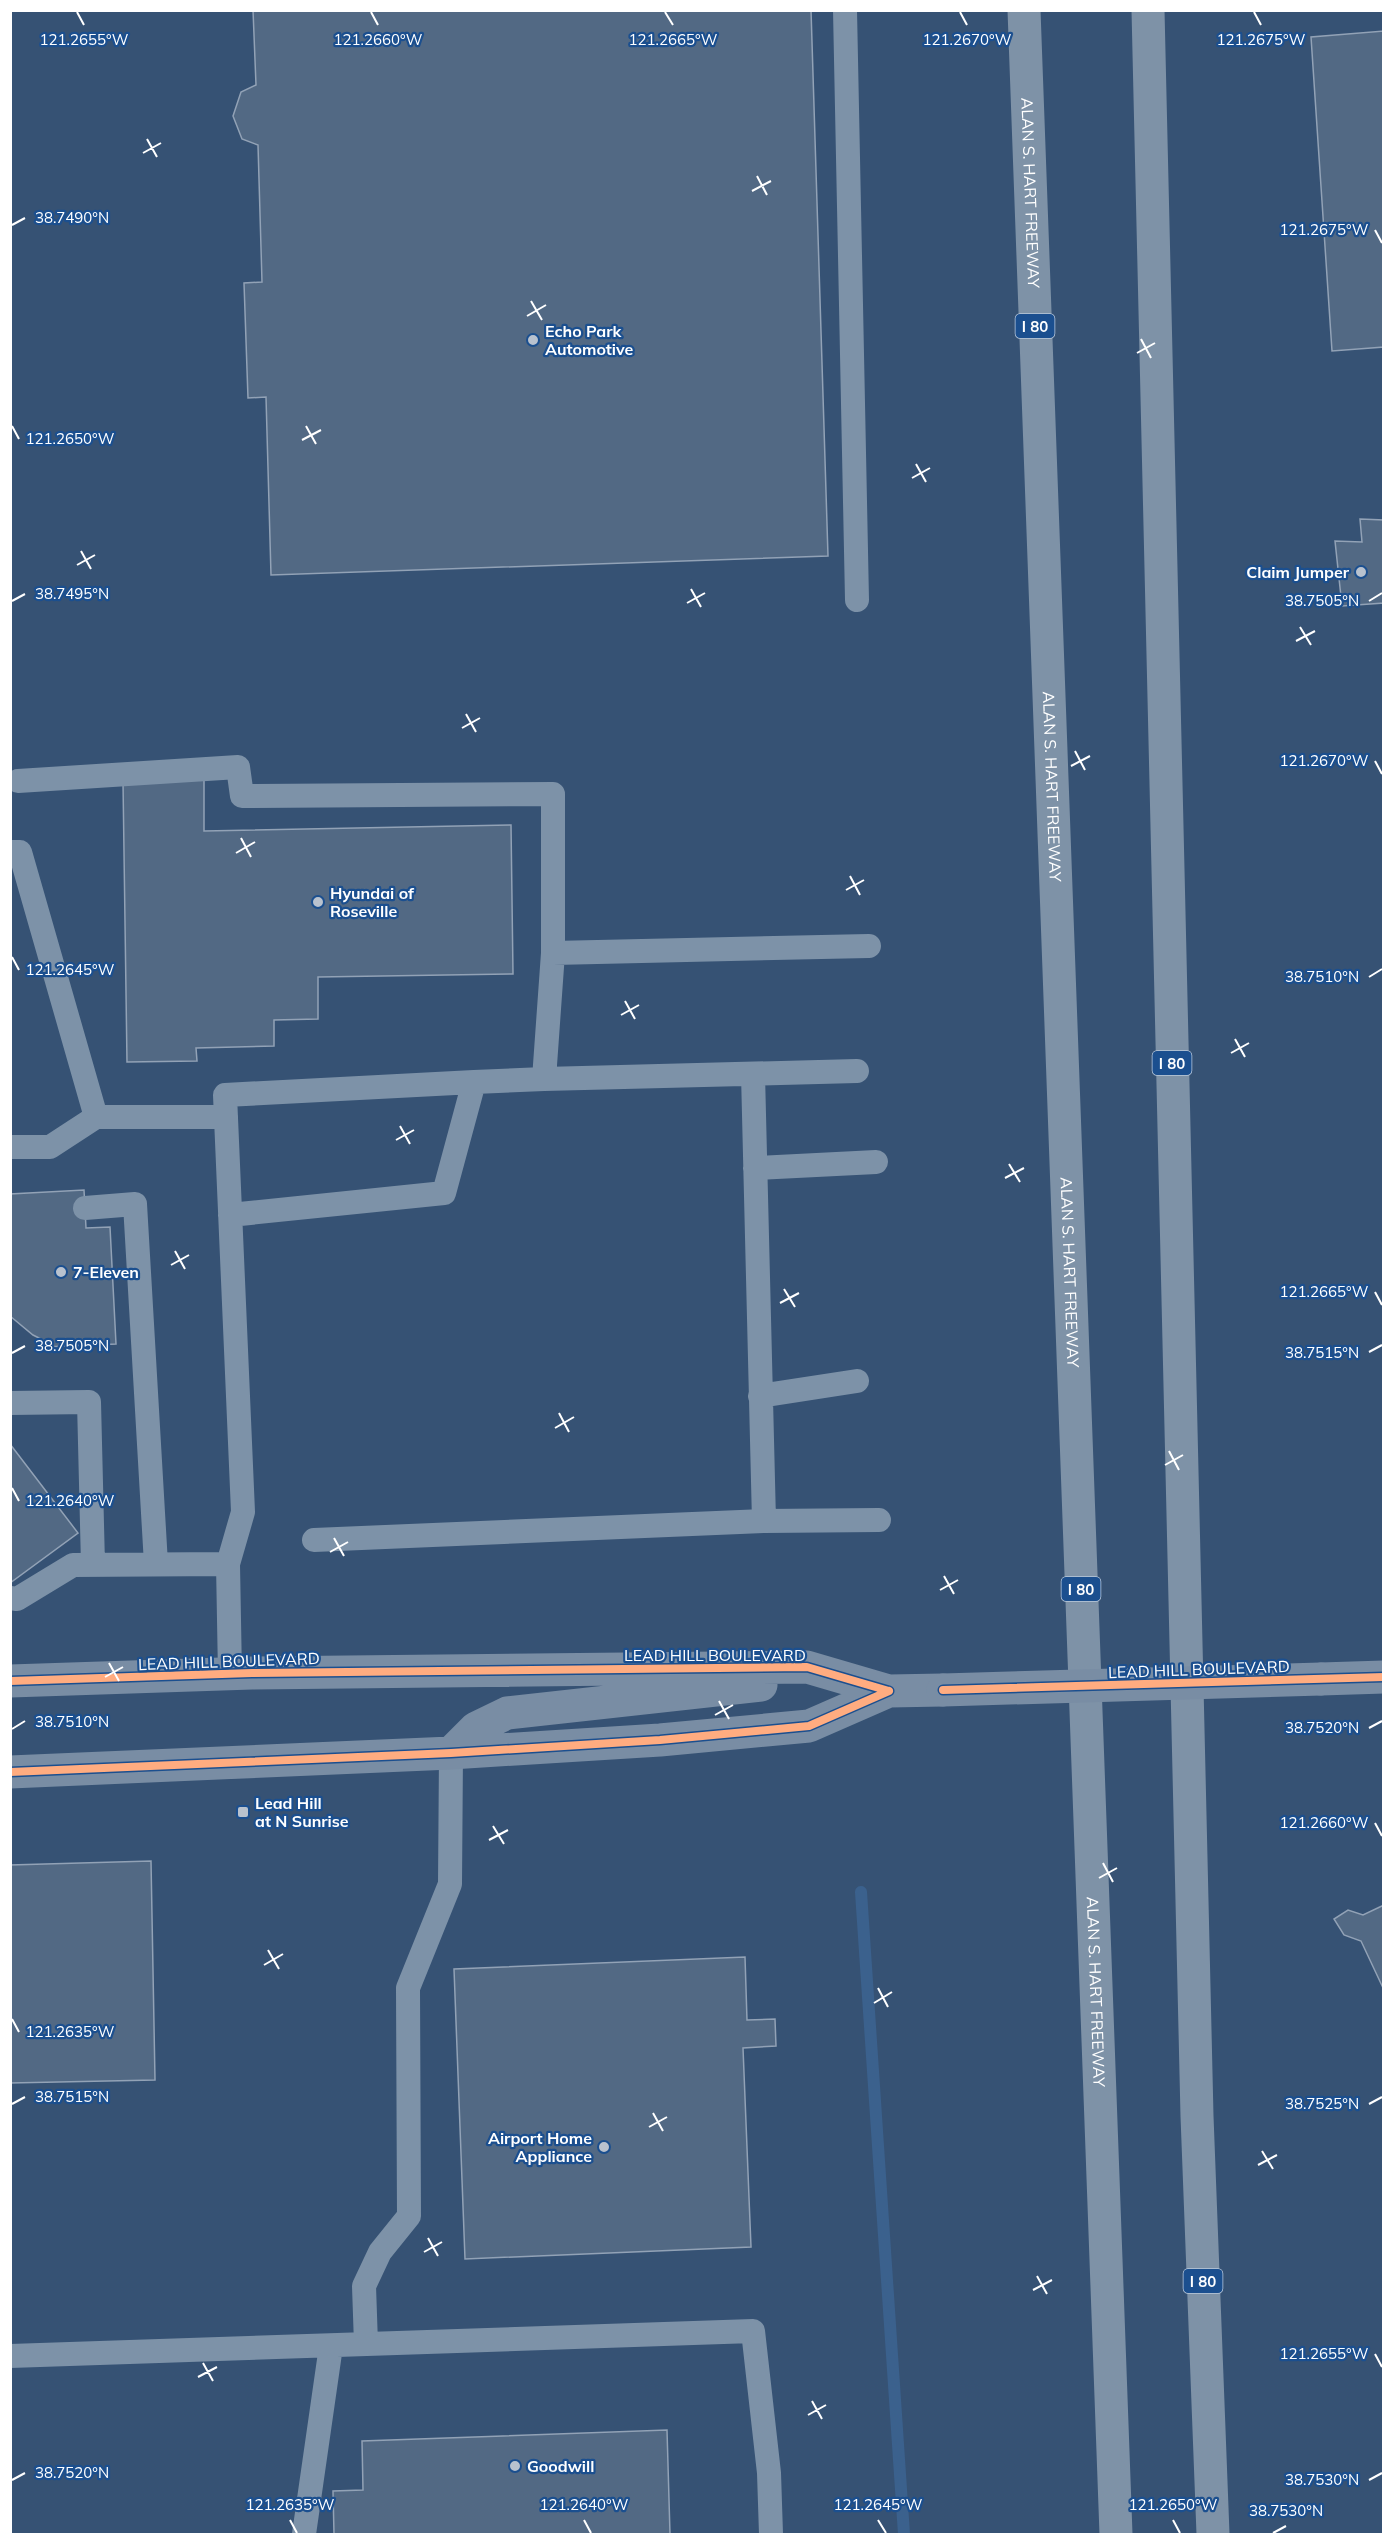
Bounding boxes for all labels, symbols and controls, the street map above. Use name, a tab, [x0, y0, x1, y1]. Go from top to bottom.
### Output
text: 121.2655°W	[40, 30, 129, 49]
text: 121.2660°W	[334, 30, 423, 49]
text: 121.2665°W	[629, 30, 718, 49]
text: 121.2670°W	[923, 30, 1012, 49]
text: 121.2675°W	[1217, 30, 1306, 49]
street label: ALAN S. HART FREEWAY	[1017, 97, 1044, 289]
text: 38.7490°N	[35, 208, 109, 227]
text: 121.2675°W	[1280, 220, 1369, 239]
road number: I 80	[1016, 314, 1054, 338]
place label: Echo Park Automotive	[545, 321, 634, 359]
marker: Echo Park Automotive	[526, 333, 540, 347]
text: 121.2650°W	[26, 429, 115, 448]
place label: Claim Jumper	[1246, 562, 1350, 582]
marker: Claim Jumper	[1354, 565, 1368, 579]
text: 38.7495°N	[35, 584, 109, 603]
text: 38.7505°N	[1285, 591, 1359, 610]
street label: ALAN S. HART FREEWAY	[1039, 691, 1066, 882]
text: 121.2670°W	[1280, 751, 1369, 770]
place label: Hyundai of Roseville	[330, 883, 415, 921]
marker: Hyundai of Roseville	[311, 895, 325, 909]
text: 121.2645°W	[26, 960, 115, 979]
text: 38.7510°N	[1285, 967, 1359, 986]
road number: I 80	[1152, 1051, 1192, 1075]
street label: ALAN S. HART FREEWAY	[1057, 1177, 1083, 1368]
place label: 7-Eleven	[73, 1262, 139, 1282]
marker: 7-Eleven	[54, 1265, 68, 1279]
text: 121.2665°W	[1280, 1282, 1369, 1301]
text: 38.7505°N	[35, 1336, 109, 1355]
text: 38.7515°N	[1285, 1343, 1359, 1362]
text: 121.2640°W	[26, 1491, 115, 1510]
road number: I 80	[1062, 1577, 1100, 1601]
street label: LEAD HILL BOULEVARD	[624, 1645, 806, 1665]
street label: LEAD HILL BOULEVARD	[138, 1648, 320, 1674]
street label: LEAD HILL BOULEVARD	[1108, 1656, 1290, 1682]
text: 38.7510°N	[35, 1712, 109, 1731]
text: 38.7520°N	[1285, 1718, 1359, 1737]
place label: Lead Hill at N Sunrise	[255, 1793, 349, 1831]
marker: Lead Hill at N Sunrise	[236, 1805, 250, 1819]
text: 121.2660°W	[1280, 1813, 1369, 1832]
street label: ALAN S. HART FREEWAY	[1083, 1896, 1110, 2088]
text: 121.2635°W	[26, 2022, 115, 2041]
text: 38.7515°N	[35, 2087, 109, 2106]
text: 38.7525°N	[1285, 2094, 1359, 2113]
place label: Airport Home Appliance	[488, 2128, 592, 2166]
marker: Airport Home Appliance	[597, 2140, 611, 2154]
road number: I 80	[1184, 2269, 1222, 2293]
text: 121.2655°W	[1280, 2344, 1369, 2363]
place label: Goodwill	[527, 2456, 594, 2476]
marker: Goodwill	[508, 2459, 522, 2473]
text: 38.7520°N	[35, 2463, 109, 2482]
text: 38.7530°N	[1285, 2470, 1359, 2489]
text: 121.2635°W	[246, 2495, 335, 2514]
text: 121.2640°W	[540, 2495, 629, 2514]
text: 121.2645°W	[834, 2495, 923, 2514]
text: 121.2650°W	[1129, 2495, 1218, 2514]
text: 38.7530°N	[1249, 2501, 1323, 2520]

